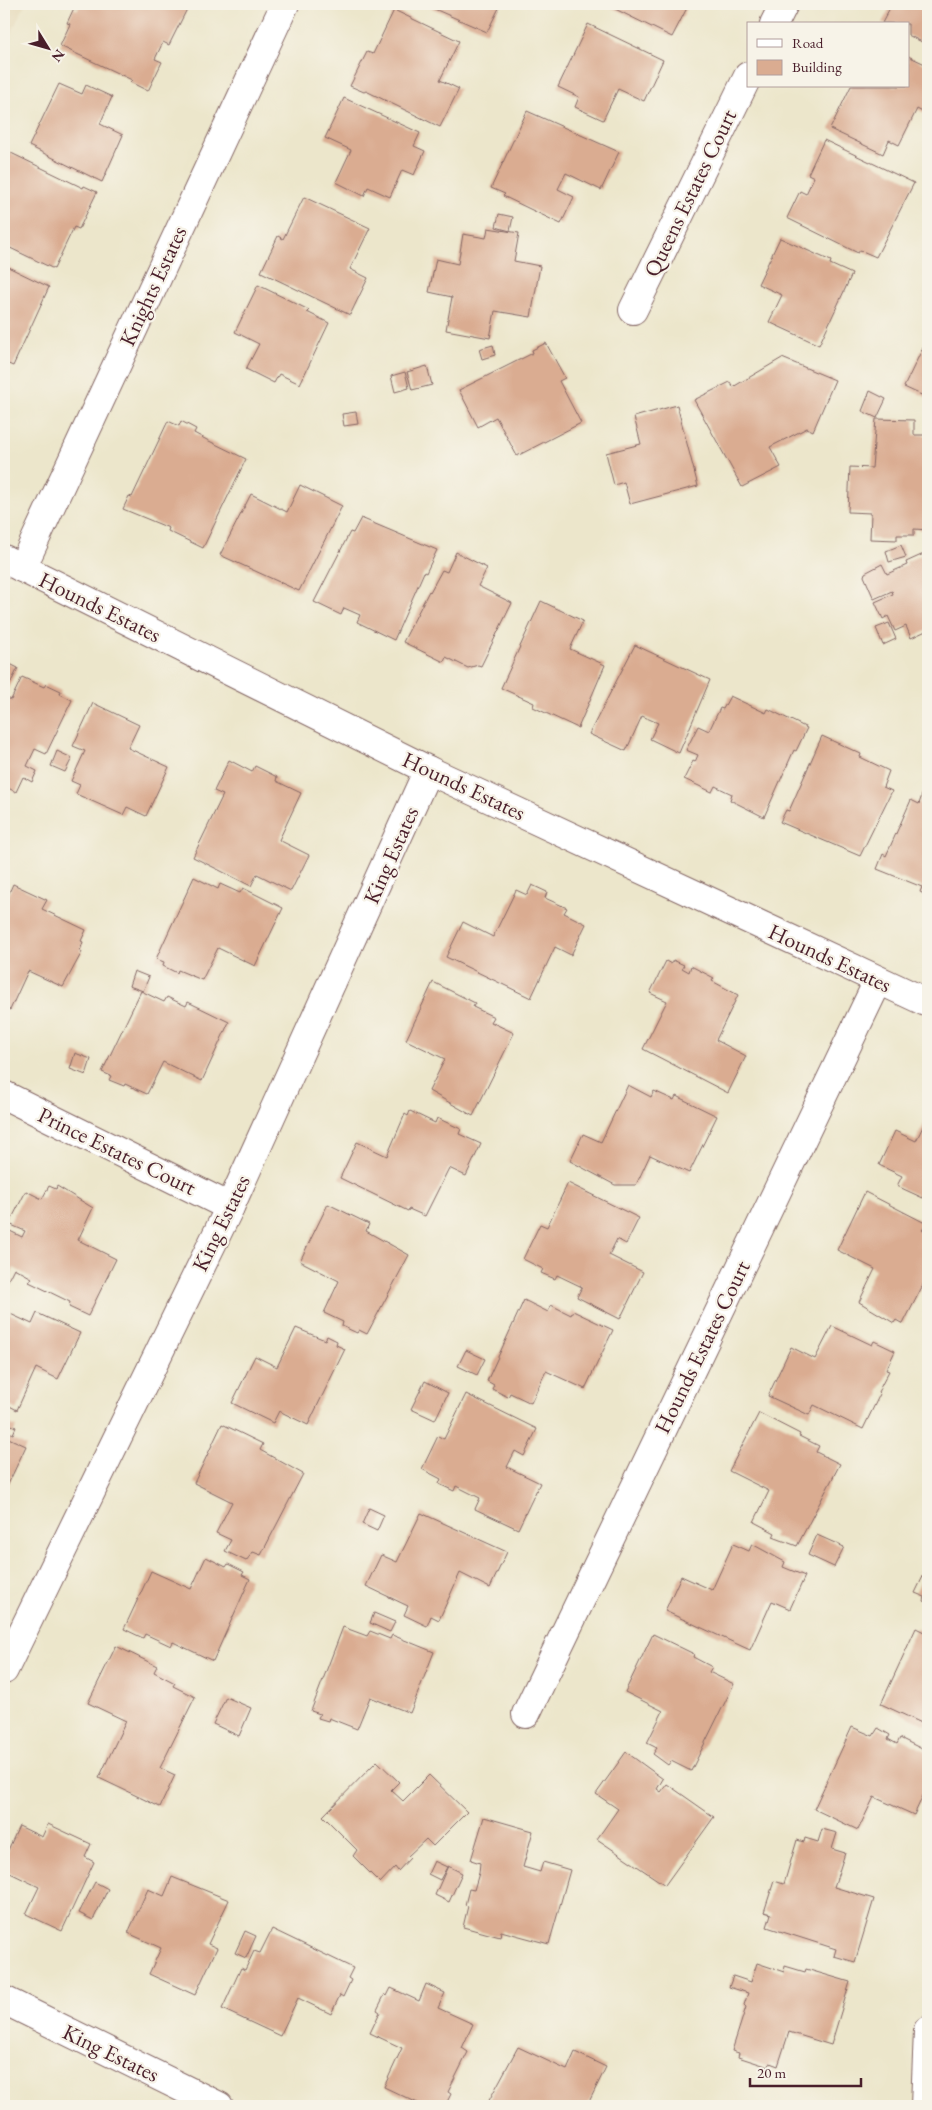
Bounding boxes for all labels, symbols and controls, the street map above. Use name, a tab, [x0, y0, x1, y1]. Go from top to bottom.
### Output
north arrow	[22, 22, 72, 72]
legend	[747, 22, 910, 88]
text: Road	[792, 33, 824, 52]
text: N	[47, 46, 69, 66]
text: Building	[792, 57, 842, 76]
street label: Queens Estates Court	[637, 104, 743, 282]
street label: Knights Estates	[113, 221, 193, 351]
street label: Hounds Estates	[34, 565, 166, 649]
street label: Hounds Estates	[398, 745, 530, 827]
street label: King Estates	[357, 802, 425, 908]
street label: Hounds Estates	[764, 917, 896, 999]
street label: Prince Estates Court	[33, 1100, 201, 1202]
street label: King Estates	[185, 1170, 257, 1276]
street label: Hounds Estates Court	[648, 1256, 757, 1438]
street label: King Estates	[58, 2017, 164, 2089]
scale bar	[750, 2055, 861, 2087]
text: 20 m	[757, 2063, 786, 2082]

